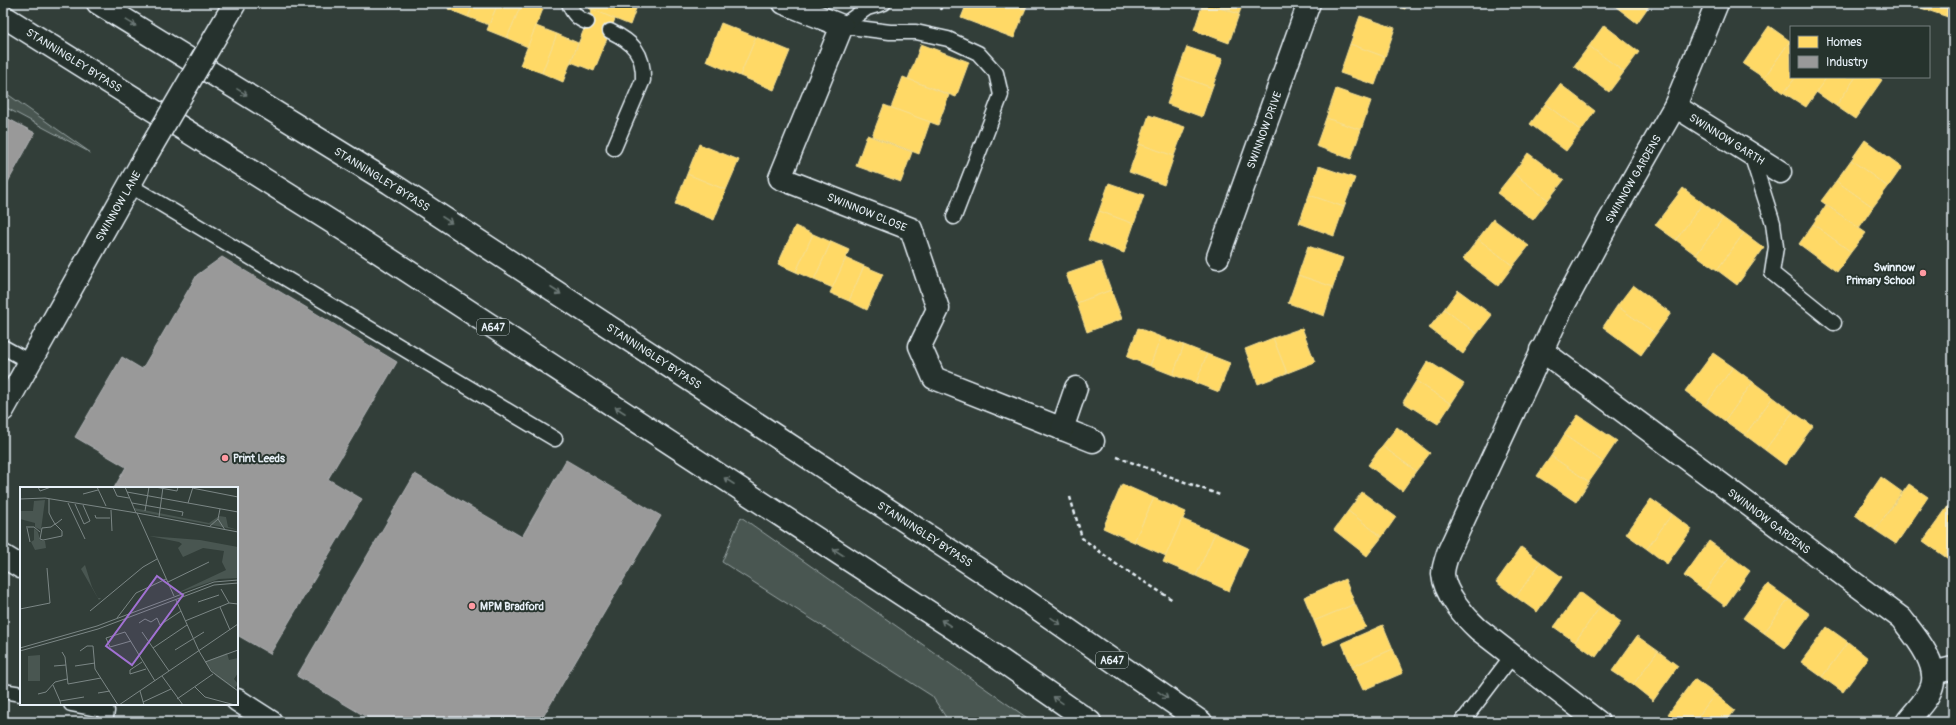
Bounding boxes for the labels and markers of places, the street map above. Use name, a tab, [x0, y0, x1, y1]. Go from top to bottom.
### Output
place label: Swinnow Primary School	[1846, 261, 1916, 287]
marker: Swinnow Primary School	[1918, 268, 1928, 278]
place label: Print Leeds	[233, 452, 285, 465]
marker: Print Leeds	[220, 453, 230, 463]
place label: MPM Bradford	[480, 600, 544, 613]
marker: MPM Bradford	[467, 601, 477, 611]

